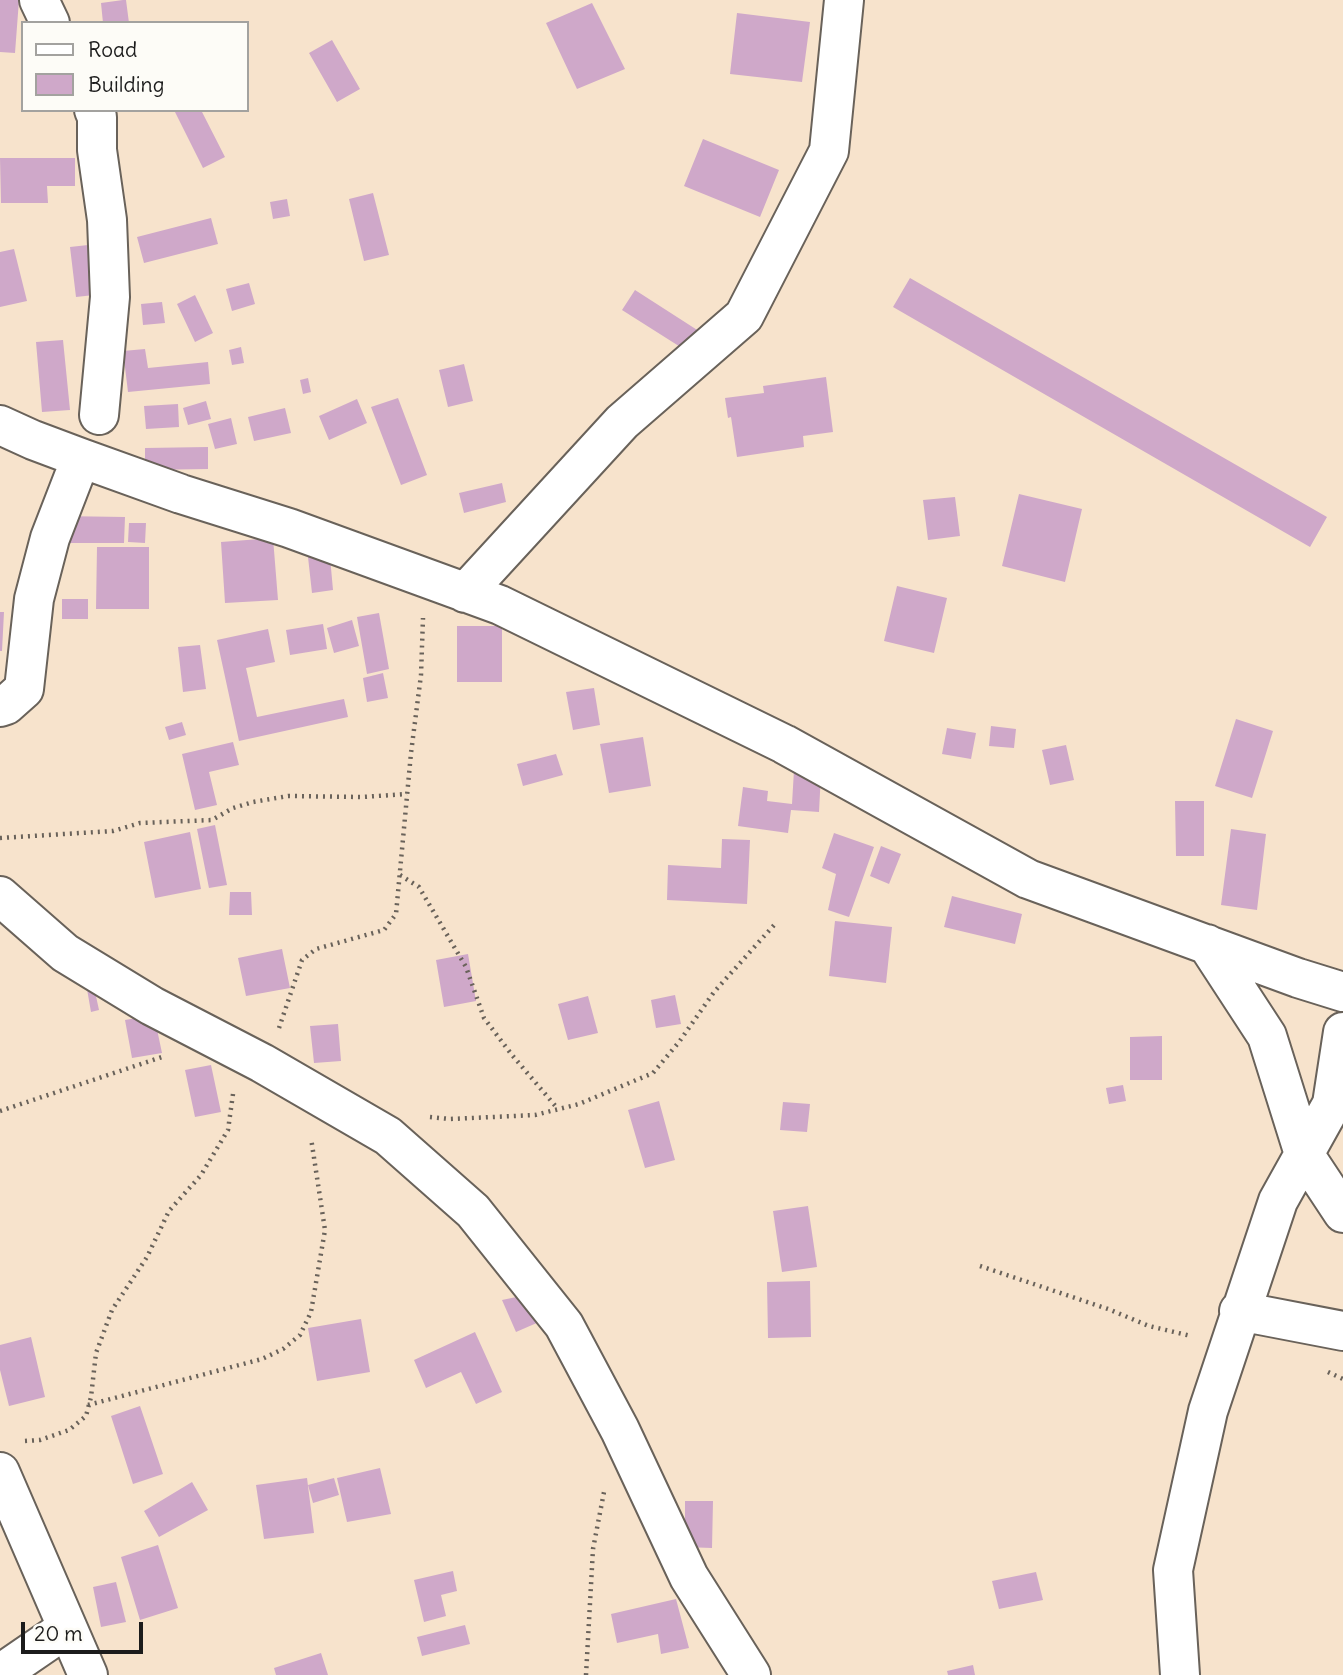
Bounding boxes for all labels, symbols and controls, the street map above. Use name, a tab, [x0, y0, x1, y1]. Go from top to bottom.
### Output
legend	[21, 21, 248, 112]
text: Road	[88, 36, 137, 63]
text: Building	[88, 71, 164, 98]
scale bar	[24, 1608, 147, 1652]
text: 20 m	[34, 1620, 83, 1647]

